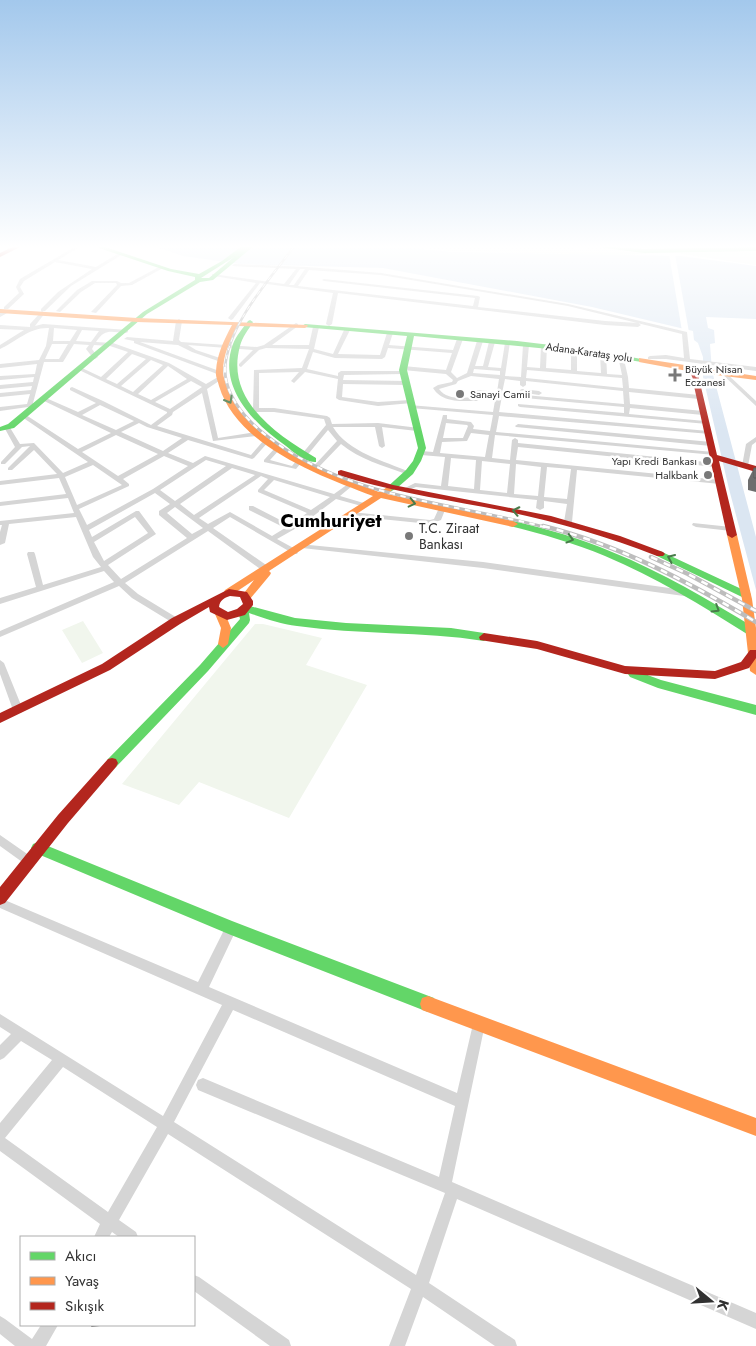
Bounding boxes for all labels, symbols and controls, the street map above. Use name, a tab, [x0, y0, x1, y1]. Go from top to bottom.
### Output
street label: Adana-Karataş yolu	[545, 338, 633, 366]
place label: Büyük Nisan Eczanesi	[685, 361, 743, 390]
marker: Büyük Nisan Eczanesi	[669, 369, 681, 381]
place label: Sanayi Camii	[470, 386, 531, 402]
marker: Sanayi Camii	[454, 388, 466, 400]
one-way arrow	[222, 395, 232, 404]
place label: Yapı Kredi Bankası	[612, 453, 697, 469]
marker: Yapı Kredi Bankası	[701, 455, 713, 467]
place label: Halkbank	[655, 467, 698, 483]
marker: Halkbank	[702, 469, 714, 481]
one-way arrow	[407, 497, 416, 508]
one-way arrow	[511, 506, 520, 517]
district label: Cumhuriyet	[280, 507, 382, 534]
place label: T.C. Ziraat Bankası	[419, 518, 480, 554]
marker: T.C. Ziraat Bankası	[403, 530, 415, 542]
one-way arrow	[566, 533, 574, 544]
one-way arrow	[667, 553, 676, 564]
one-way arrow	[710, 603, 719, 613]
legend	[20, 1236, 195, 1326]
text: Akıcı	[65, 1245, 96, 1267]
text: Yavaş	[65, 1270, 99, 1292]
north arrow	[686, 1276, 736, 1326]
text: Sıkışık	[65, 1295, 105, 1317]
text: K	[712, 1297, 734, 1313]

